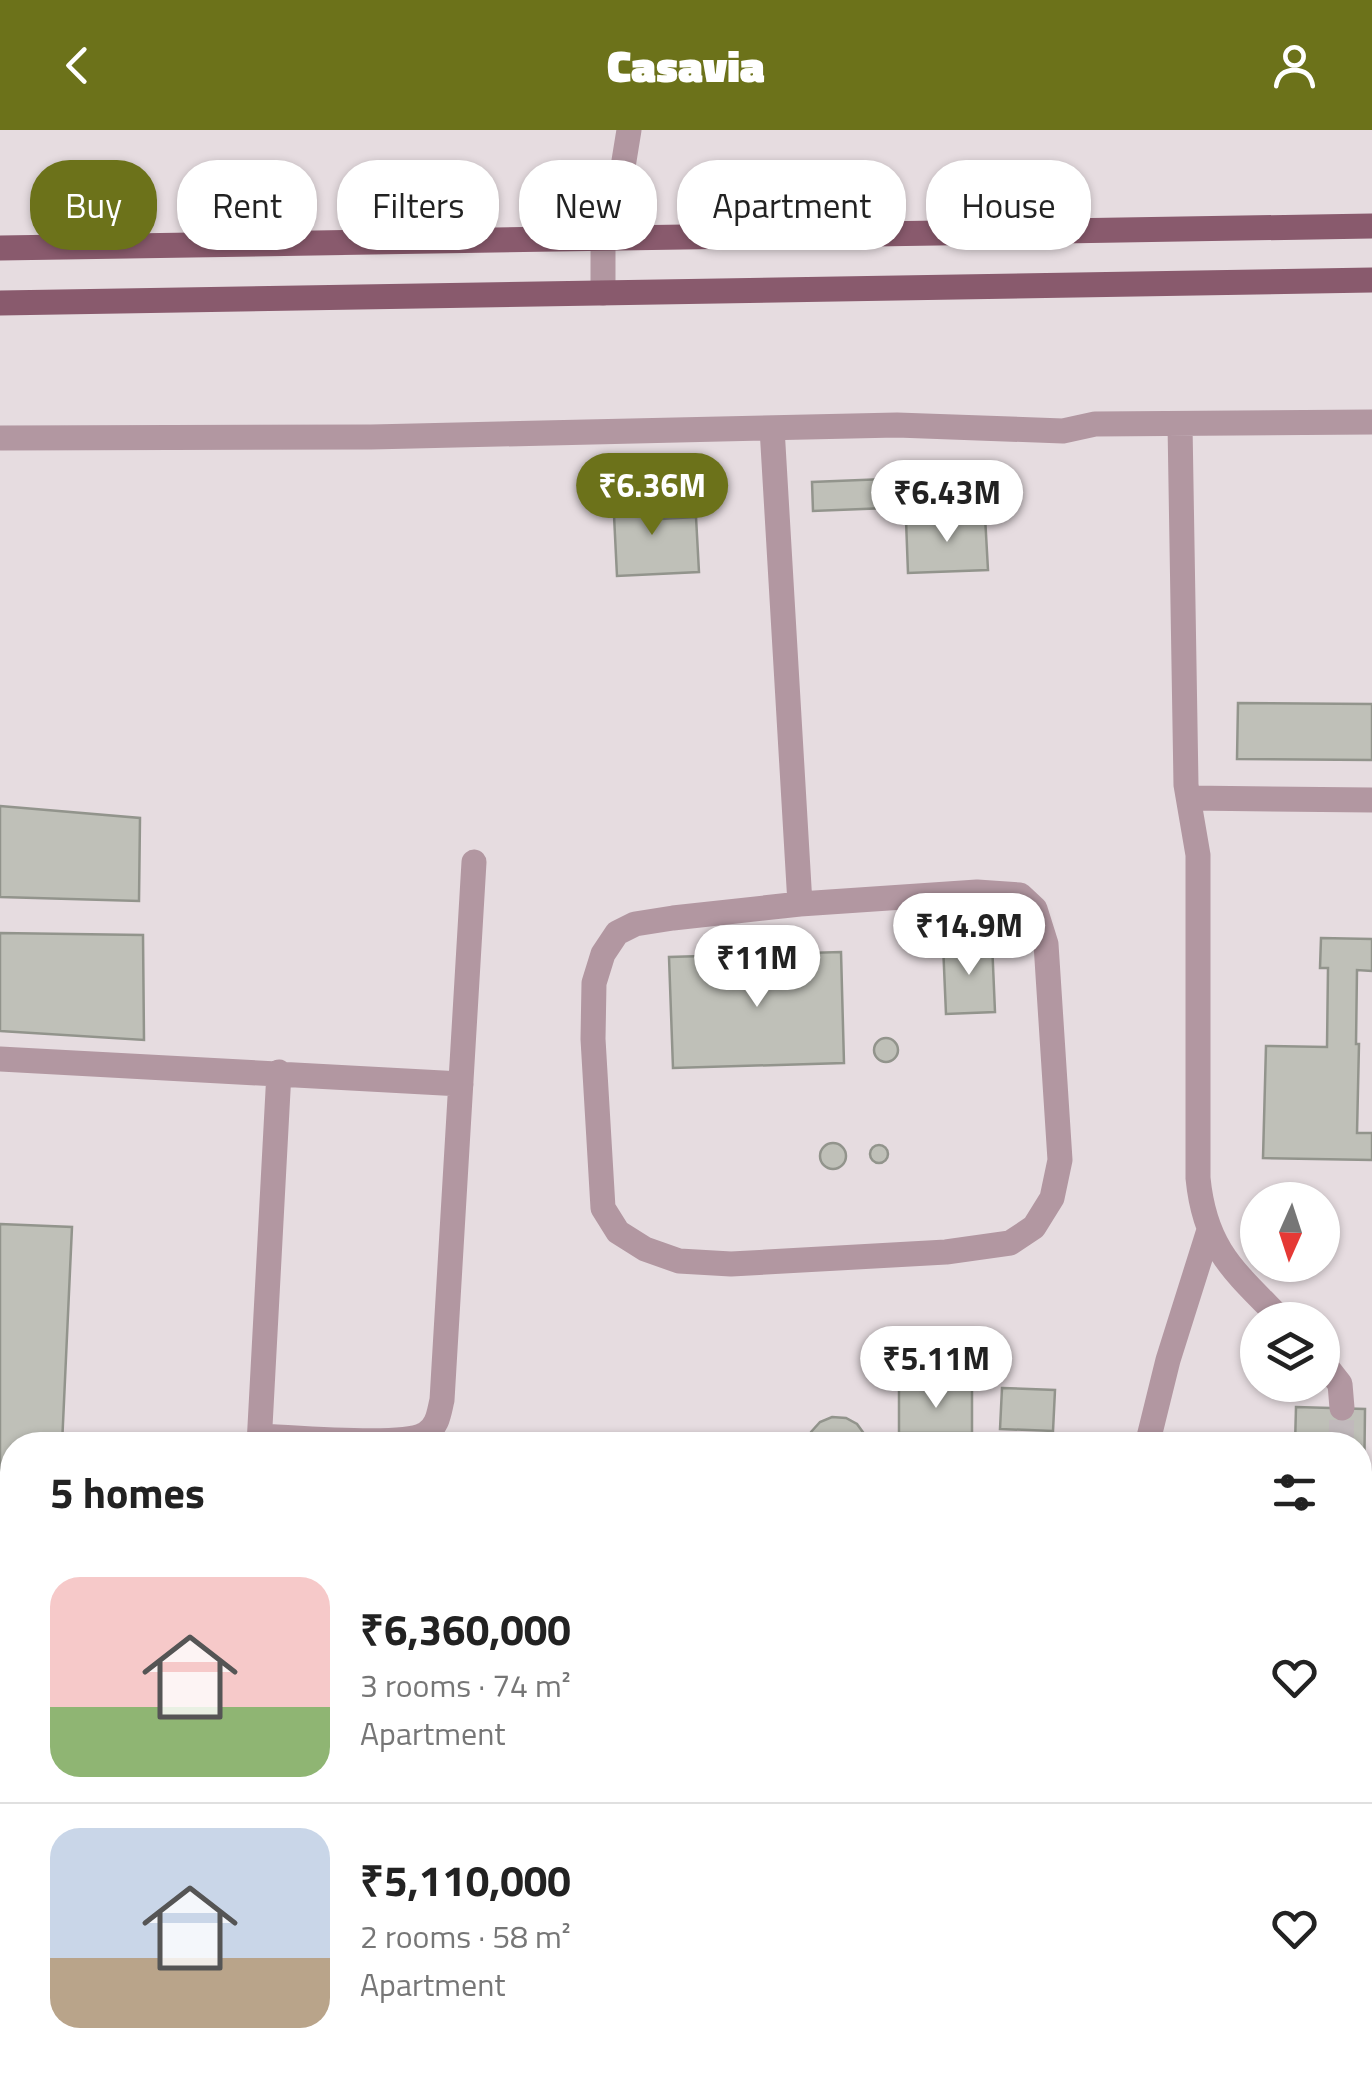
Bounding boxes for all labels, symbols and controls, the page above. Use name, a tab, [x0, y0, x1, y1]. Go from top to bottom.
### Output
text: Casavia	[607, 31, 765, 99]
icon: back	[50, 38, 105, 93]
icon: person	[1267, 38, 1322, 93]
chip: Buy	[30, 160, 157, 250]
chip: Rent	[177, 160, 317, 250]
chip: Filters	[337, 160, 499, 250]
chip: New	[519, 160, 657, 250]
chip: Apartment	[677, 160, 906, 250]
chip: House	[926, 160, 1091, 250]
pin: ₹6.36M	[571, 453, 733, 538]
pin: ₹6.43M	[866, 460, 1028, 545]
text: ₹6.36M	[598, 461, 706, 509]
text: ₹6.43M	[893, 468, 1001, 516]
pin: ₹14.9M	[888, 893, 1050, 978]
text: ₹14.9M	[915, 901, 1023, 949]
pin: ₹11M	[698, 925, 816, 1010]
text: ₹11M	[716, 933, 798, 981]
north arrow	[1240, 1182, 1340, 1282]
map controls	[1240, 1182, 1340, 1402]
button: layers	[1240, 1302, 1340, 1402]
pin: ₹5.11M	[855, 1326, 1017, 1411]
text: ₹5.11M	[882, 1334, 990, 1382]
text: 5 homes	[50, 1460, 205, 1524]
icon: filters	[1267, 1465, 1322, 1520]
text: ₹6,360,000	[360, 1597, 571, 1661]
icon: home	[130, 1617, 250, 1737]
icon: heart	[1267, 1650, 1322, 1705]
text: 3 rooms · 74 m²	[360, 1661, 571, 1709]
text: Apartment	[360, 1709, 506, 1757]
text: ₹5,110,000	[360, 1848, 571, 1912]
icon: home	[130, 1868, 250, 1988]
icon: heart	[1267, 1901, 1322, 1956]
text: 2 rooms · 58 m²	[360, 1912, 571, 1960]
text: Apartment	[360, 1960, 506, 2008]

